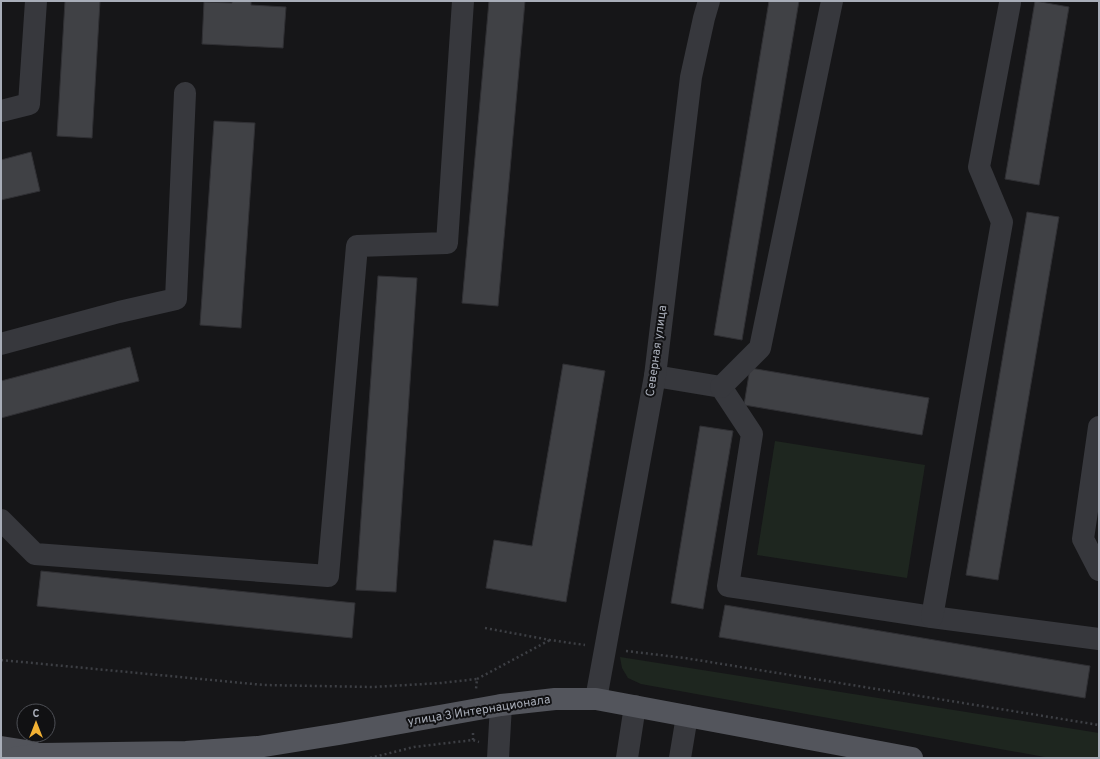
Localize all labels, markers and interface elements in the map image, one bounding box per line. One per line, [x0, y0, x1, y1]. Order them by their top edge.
street label: Северная улица [643, 304, 671, 398]
street label: улица 3 Интернационала [407, 692, 551, 730]
north arrow [16, 703, 56, 743]
text: С [32, 707, 40, 721]

